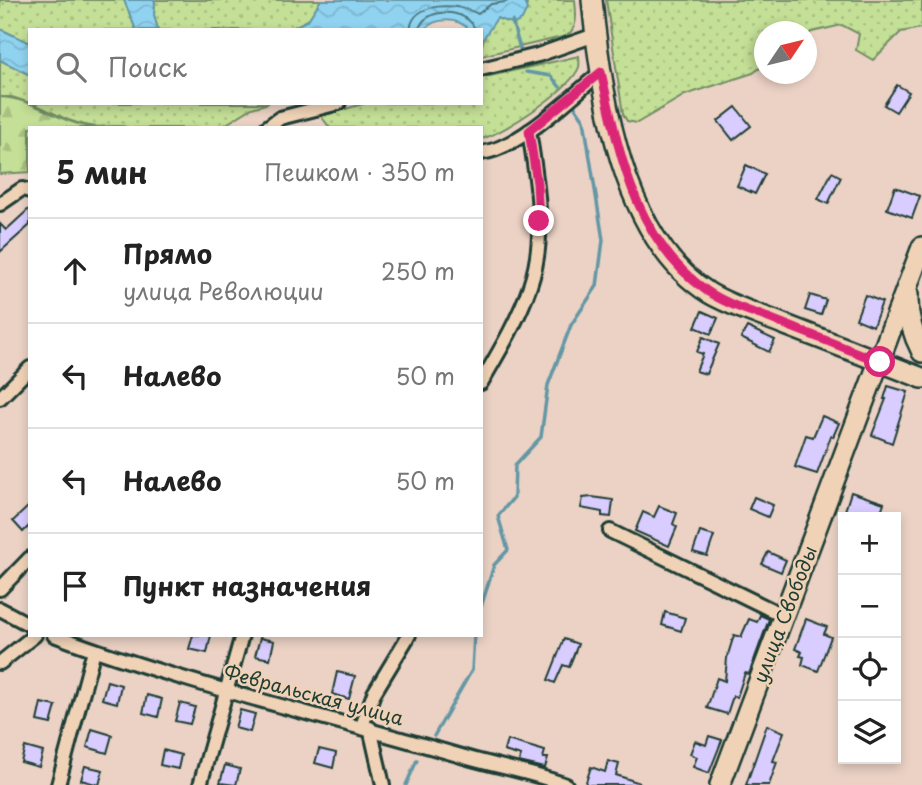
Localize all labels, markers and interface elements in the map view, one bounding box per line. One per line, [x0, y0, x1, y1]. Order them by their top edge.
north arrow [754, 21, 817, 84]
search box [28, 28, 483, 105]
text: Поиск [108, 47, 187, 86]
icon: search [52, 48, 90, 86]
text: 5 мин [56, 149, 148, 194]
text: Пешком · 350 m [264, 154, 455, 189]
route end [523, 205, 554, 236]
text: Прямо [123, 234, 212, 273]
icon: ahead [56, 252, 94, 290]
text: 250 m [381, 253, 455, 288]
text: улица Революции [123, 273, 324, 308]
route start [864, 346, 895, 377]
text: Налево [123, 356, 221, 395]
icon: left [56, 357, 94, 395]
text: 50 m [395, 358, 455, 393]
text: Налево [123, 461, 221, 500]
icon: left [56, 462, 94, 500]
text: 50 m [395, 463, 455, 498]
map controls [838, 512, 901, 764]
button: + [838, 512, 901, 575]
street label: улица Свободы [745, 541, 823, 687]
text: Пункт назначения [123, 566, 371, 605]
icon: arrive [56, 567, 94, 605]
button: − [838, 575, 901, 638]
button: locate [838, 638, 901, 701]
street label: Февральская улица [221, 657, 407, 731]
button: layers [838, 701, 901, 764]

